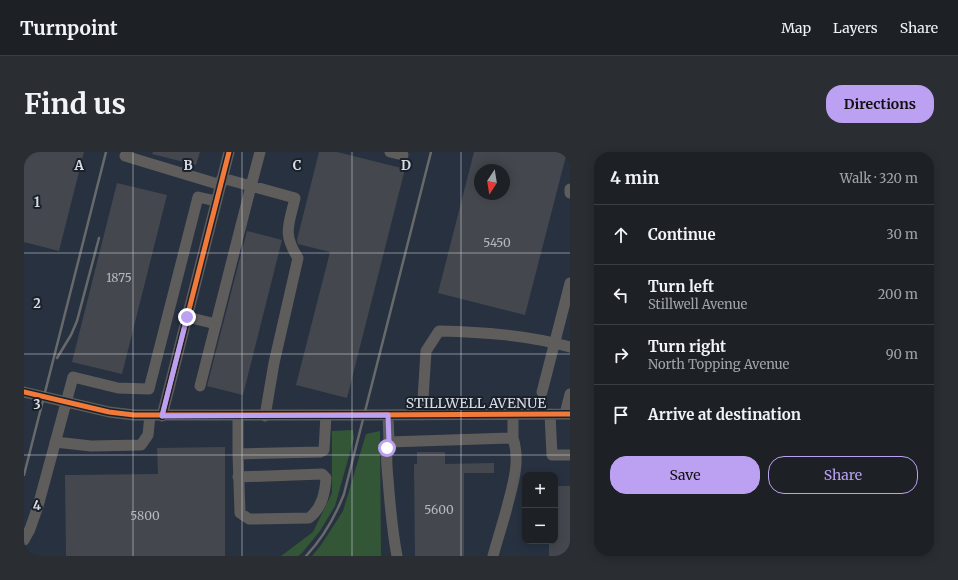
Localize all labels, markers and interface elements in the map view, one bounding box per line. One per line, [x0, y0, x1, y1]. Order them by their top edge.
text: Turnpoint [20, 16, 118, 40]
text: Map [781, 19, 811, 37]
text: Layers [833, 19, 878, 37]
text: Share [900, 19, 938, 37]
button: Directions [826, 85, 934, 123]
text: Find us [24, 86, 126, 122]
text: A [73, 157, 84, 174]
text: B [183, 157, 193, 174]
text: C [293, 157, 302, 174]
text: D [401, 157, 411, 174]
north arrow [474, 164, 510, 200]
text: 4 min [610, 167, 659, 189]
text: Walk · 320 m [840, 170, 918, 187]
text: 1 [34, 194, 40, 211]
icon: ahead [610, 224, 632, 246]
text: Continue [648, 225, 716, 244]
text: 30 m [886, 226, 918, 243]
house number: 5450 [483, 235, 511, 250]
house number: 1875 [106, 270, 132, 285]
text: Turn left [648, 277, 714, 296]
icon: left [610, 284, 632, 306]
text: 200 m [878, 286, 918, 303]
text: 2 [33, 295, 41, 312]
text: Stillwell Avenue [648, 296, 747, 313]
route end [178, 308, 196, 326]
text: Turn right [648, 337, 726, 356]
icon: right [610, 344, 632, 366]
text: 90 m [886, 346, 918, 363]
text: North Topping Avenue [648, 356, 789, 373]
street label: STILLWELL AVENUE [406, 394, 546, 412]
text: 3 [33, 396, 41, 413]
icon: arrive [610, 404, 632, 426]
text: Arrive at destination [648, 405, 801, 424]
route start [378, 439, 396, 457]
button: Save [610, 456, 760, 494]
button: Share [768, 456, 918, 494]
map controls [522, 472, 558, 544]
button: + [522, 472, 558, 508]
text: 4 [33, 497, 42, 514]
house number: 5600 [424, 502, 454, 517]
house number: 5800 [130, 508, 160, 523]
button: − [522, 508, 558, 544]

